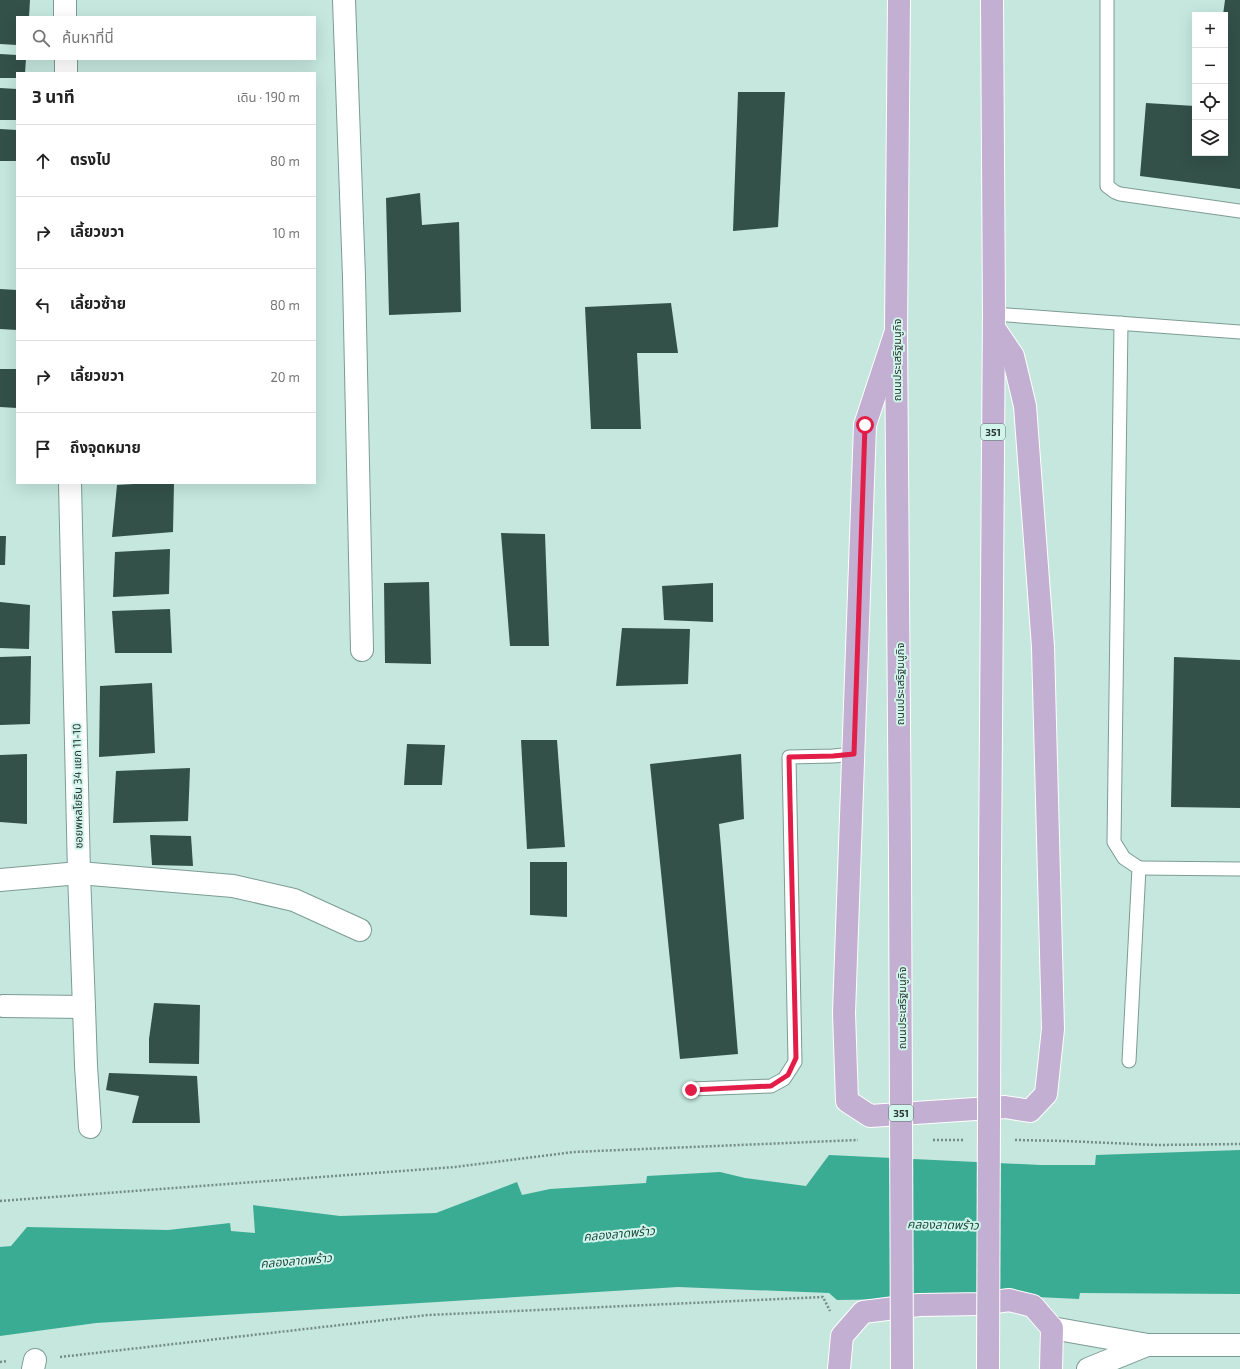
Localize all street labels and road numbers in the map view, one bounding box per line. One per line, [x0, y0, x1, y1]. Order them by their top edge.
street label: ถนนประเสริฐมนูกิจ [890, 319, 904, 401]
road number: 351 [981, 424, 1005, 440]
street label: ถนนประเสริฐมนูกิจ [893, 643, 907, 725]
street label: ซอยพหลโยธิน 34 แยก 11-10 [69, 723, 85, 849]
street label: ถนนประเสริฐมนูกิจ [895, 967, 909, 1049]
road number: 351 [889, 1105, 913, 1121]

